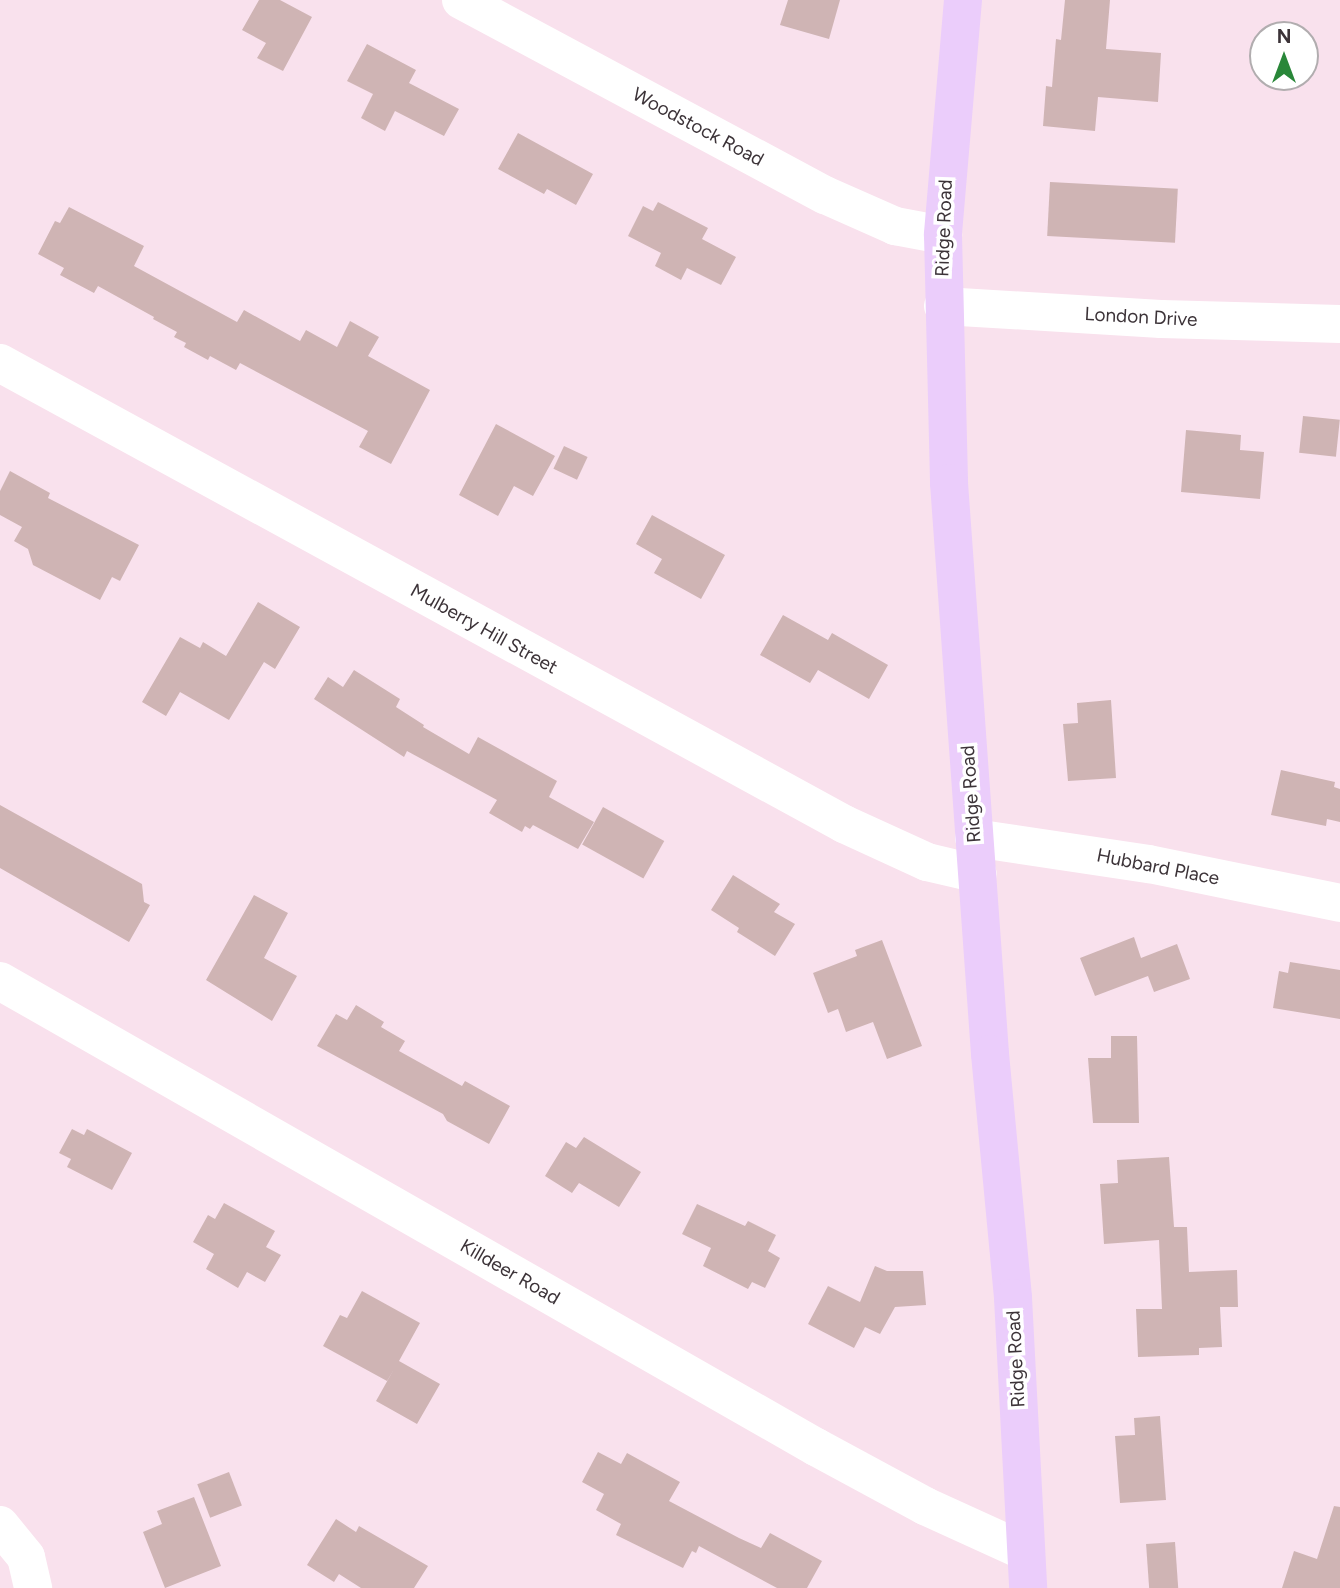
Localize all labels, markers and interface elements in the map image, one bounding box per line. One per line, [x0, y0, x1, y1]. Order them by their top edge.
north arrow [1249, 21, 1319, 91]
text: N [1277, 25, 1291, 48]
street label: Woodstock Road [628, 83, 768, 171]
street label: Ridge Road [931, 179, 957, 277]
street label: London Drive [1084, 303, 1198, 331]
street label: Mulberry Hill Street [406, 579, 562, 679]
street label: Ridge Road [956, 745, 986, 843]
street label: Hubbard Place [1095, 844, 1221, 890]
street label: Killdeer Road [456, 1234, 564, 1310]
street label: Ridge Road [1002, 1310, 1030, 1408]

